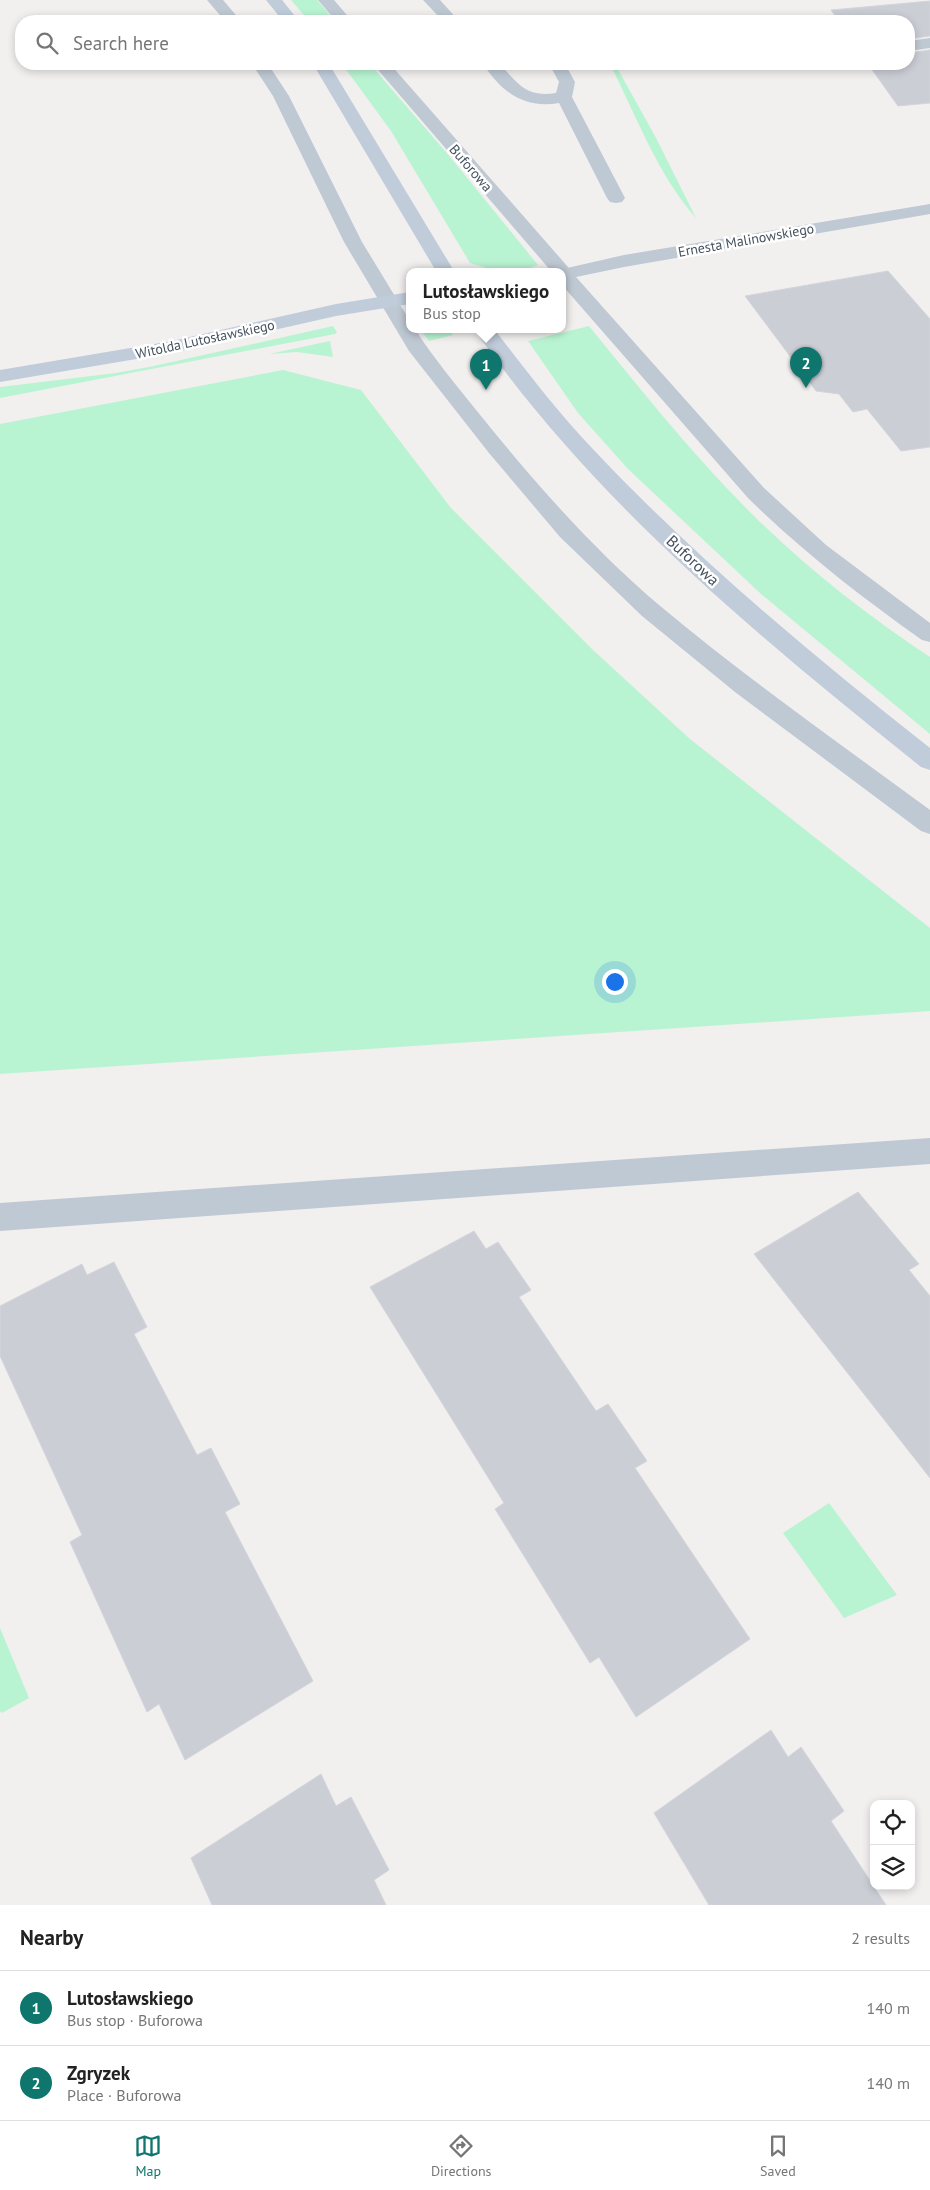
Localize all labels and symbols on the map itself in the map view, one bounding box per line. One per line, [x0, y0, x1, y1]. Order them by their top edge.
street label: Buforowa [446, 141, 496, 195]
street label: Ernesta Malinowskiego [677, 219, 815, 261]
street label: Witolda Lutosławskiego [134, 315, 276, 363]
pin: 2 [790, 347, 822, 388]
pin: 1 [470, 349, 502, 390]
street label: Buforowa [662, 531, 724, 589]
your location [602, 969, 628, 995]

